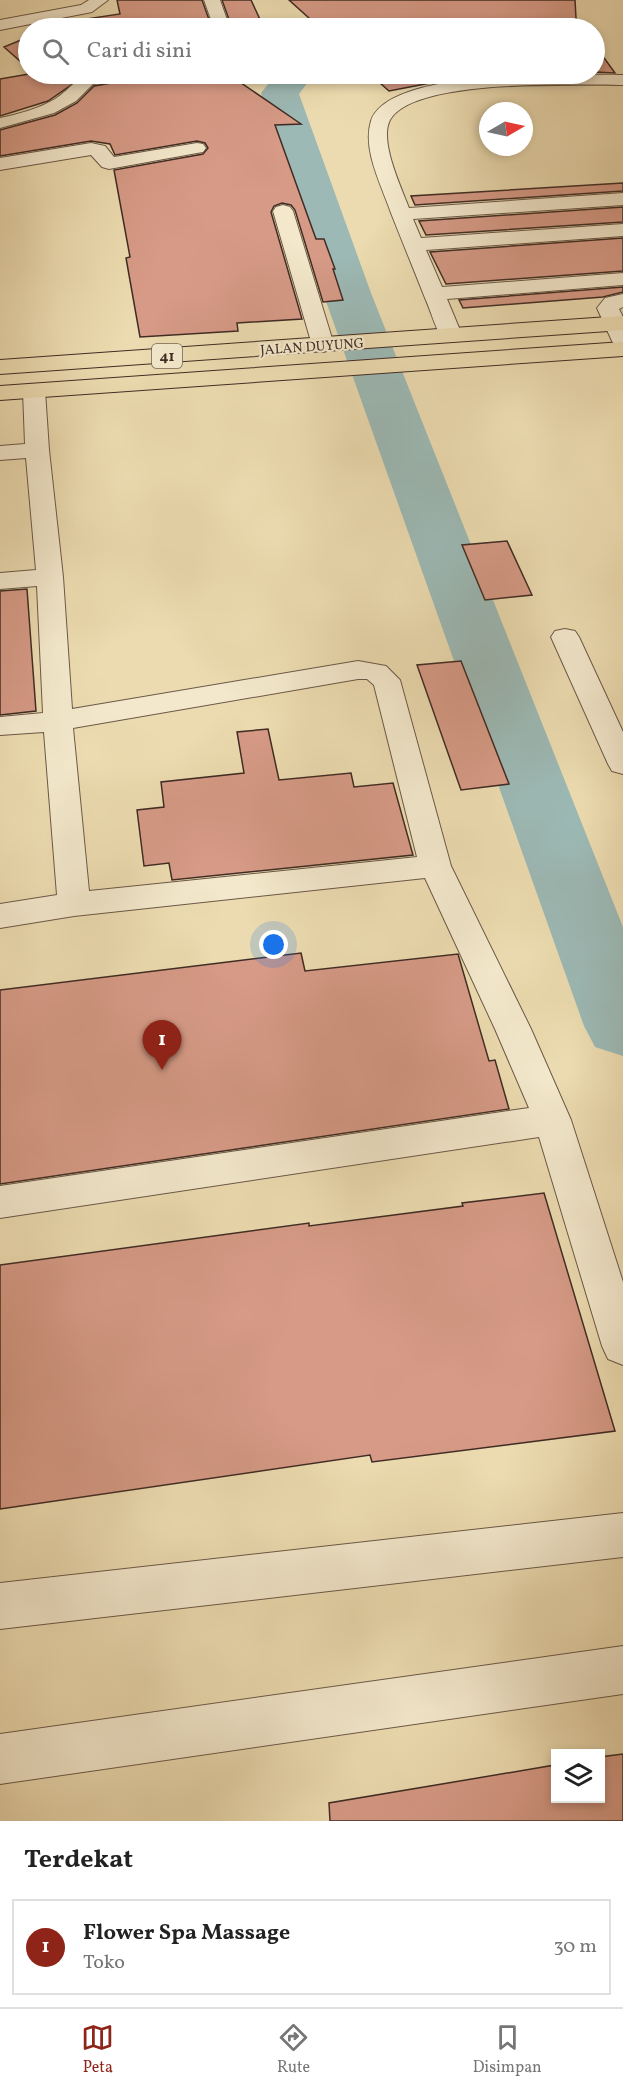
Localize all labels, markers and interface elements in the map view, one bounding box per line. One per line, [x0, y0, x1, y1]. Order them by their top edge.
search box [18, 18, 605, 84]
icon: search [39, 35, 72, 68]
text: Cari di sini [87, 36, 192, 67]
north arrow [479, 102, 533, 156]
street label: JALAN DUYUNG [260, 334, 365, 361]
road number: 41 [152, 344, 182, 368]
your location [259, 930, 288, 959]
pin: 1 [142, 1020, 182, 1070]
map controls [551, 1749, 605, 1803]
button: layers [551, 1749, 605, 1803]
text: Terdekat [24, 1842, 133, 1878]
text: Flower Spa Massage [83, 1918, 290, 1949]
text: 1 [41, 1933, 50, 1961]
text: 30 m [553, 1933, 597, 1961]
text: Toko [83, 1949, 125, 1977]
tab: Peta [81, 2021, 114, 2079]
tab: Rute [277, 2021, 310, 2079]
tab: Disimpan [473, 2021, 542, 2079]

